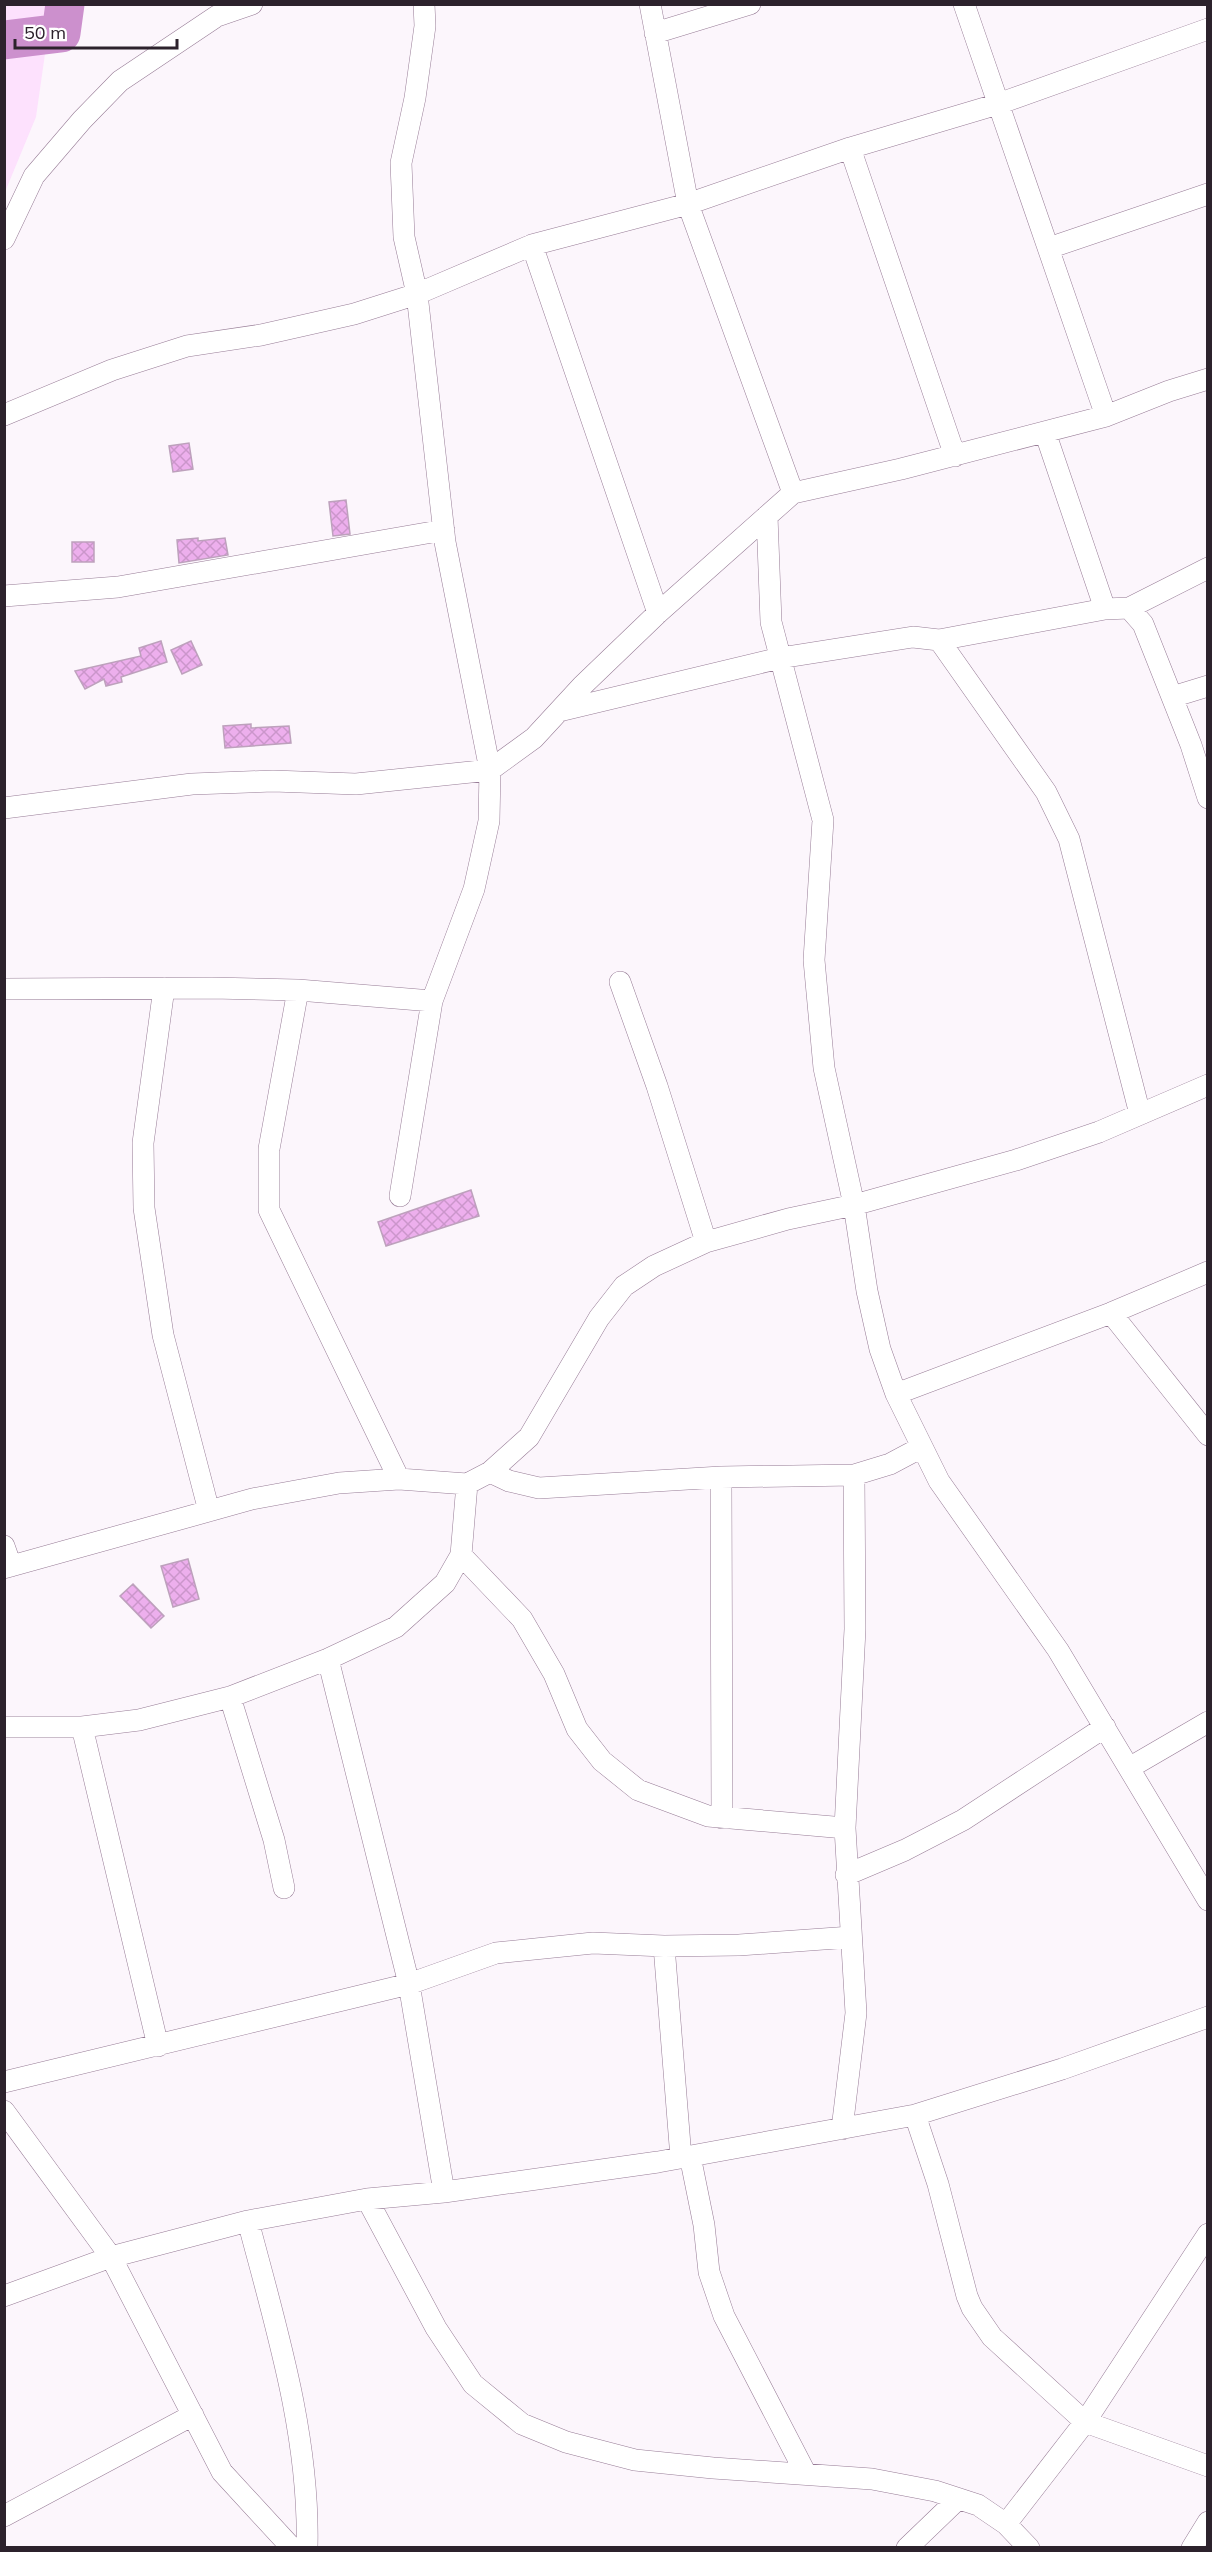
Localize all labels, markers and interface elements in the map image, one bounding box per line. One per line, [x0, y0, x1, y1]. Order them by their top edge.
scale bar [15, 12, 177, 50]
text: 50 m [24, 21, 66, 44]

